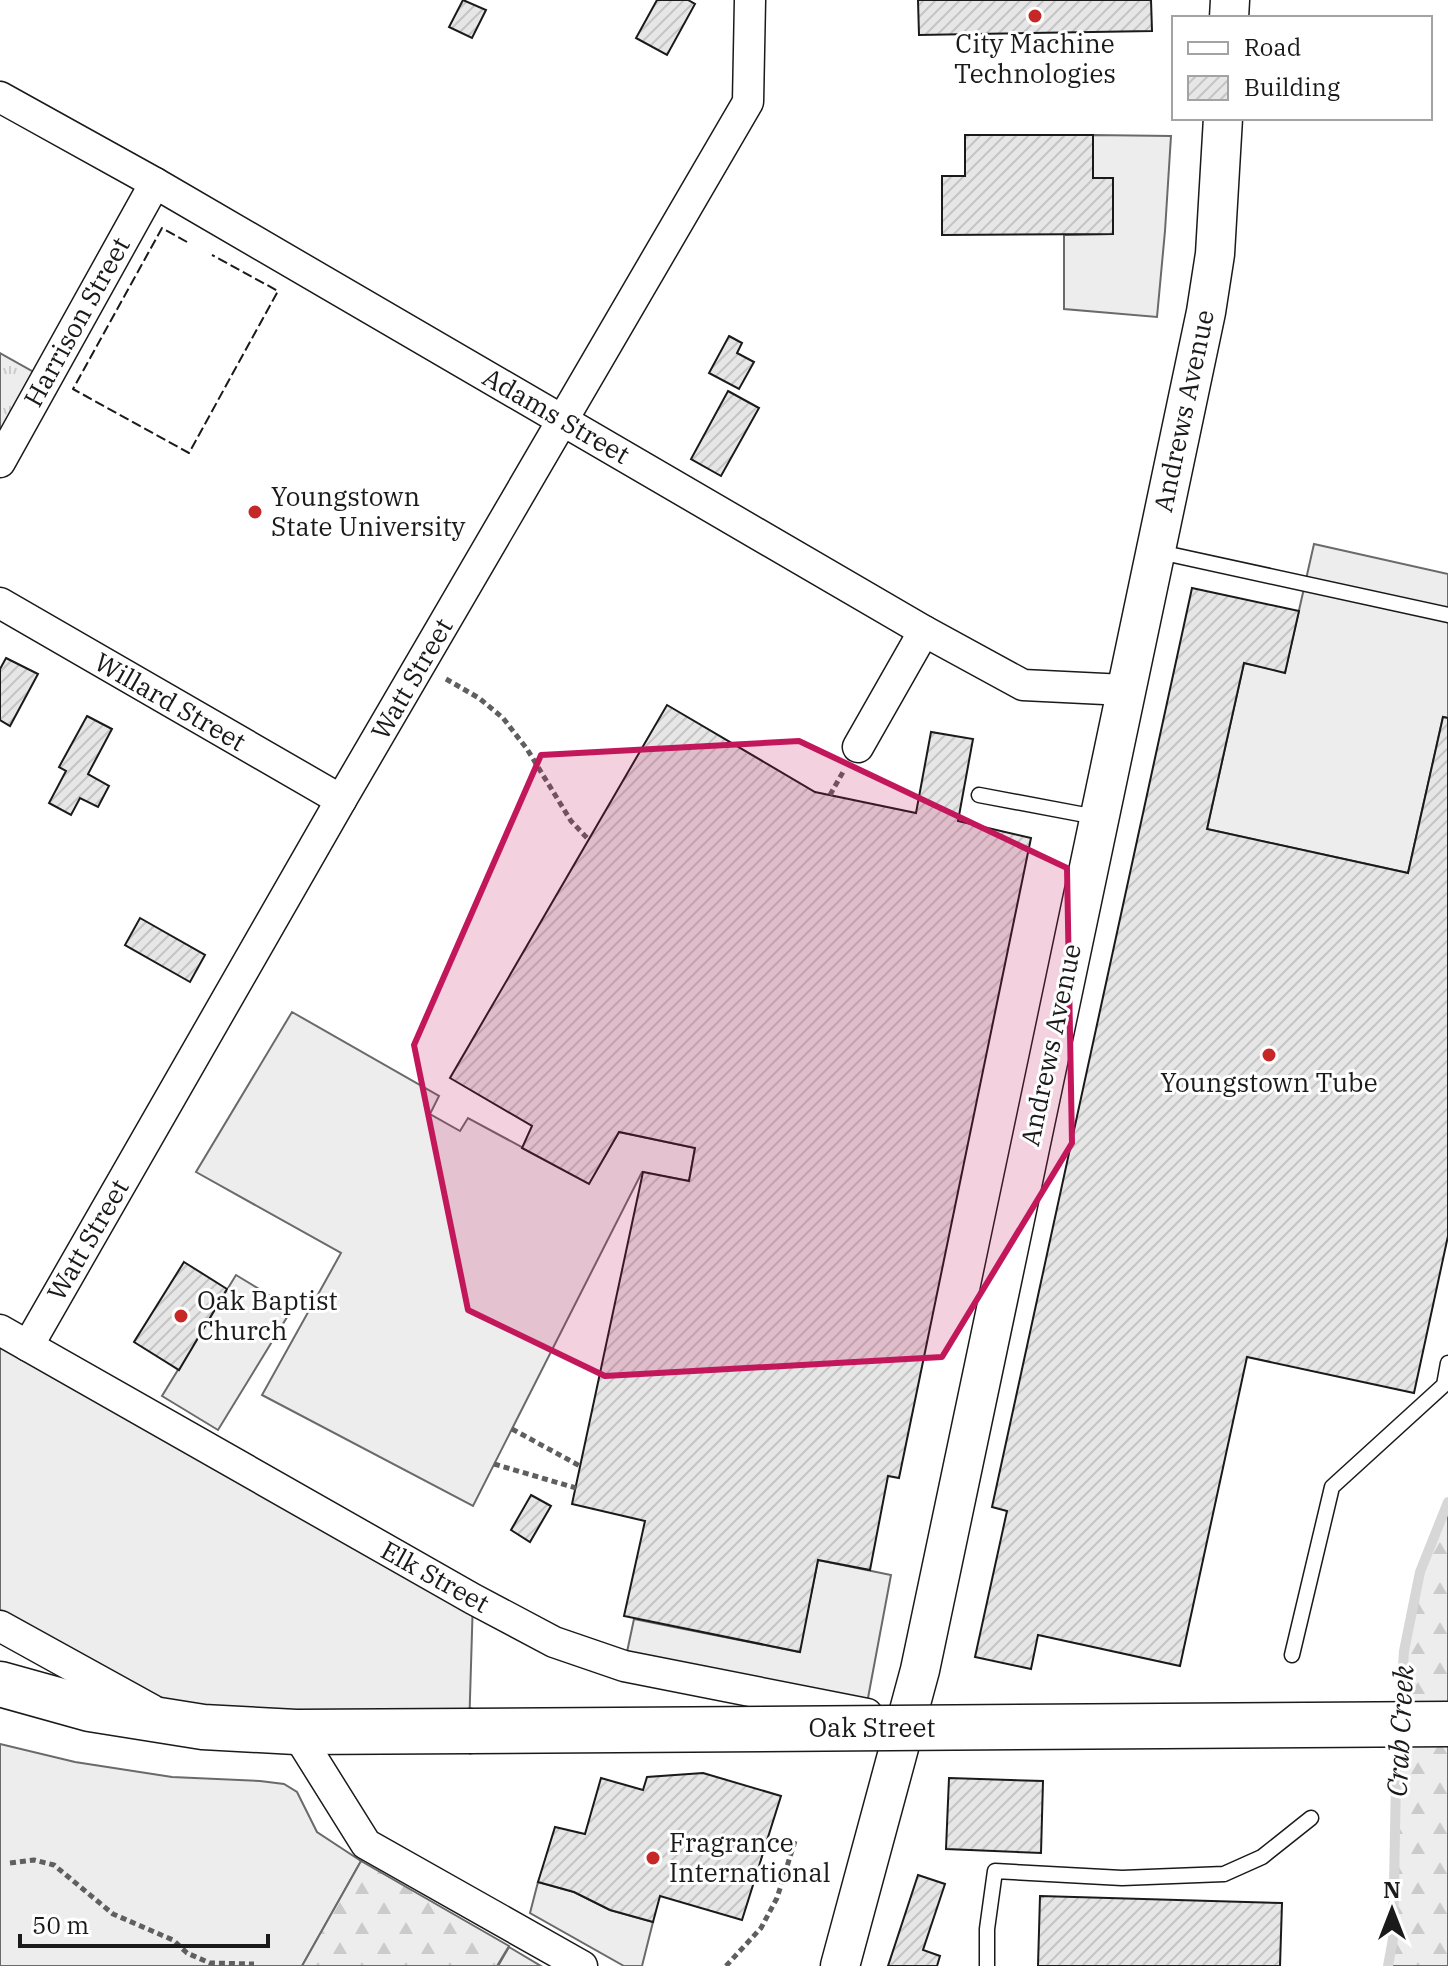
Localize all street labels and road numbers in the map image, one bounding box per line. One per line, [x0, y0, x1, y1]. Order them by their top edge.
street label: Harrison Street [15, 231, 137, 412]
street label: Andrews Avenue [1145, 307, 1221, 515]
street label: Adams Street [477, 359, 636, 471]
street label: Watt Street [363, 612, 460, 745]
street label: Willard Street [89, 644, 252, 758]
street label: Andrews Avenue [1012, 941, 1088, 1149]
street label: Watt Street [39, 1173, 136, 1306]
street label: Elk Street [375, 1532, 496, 1620]
street label: Oak Street [808, 1710, 936, 1744]

